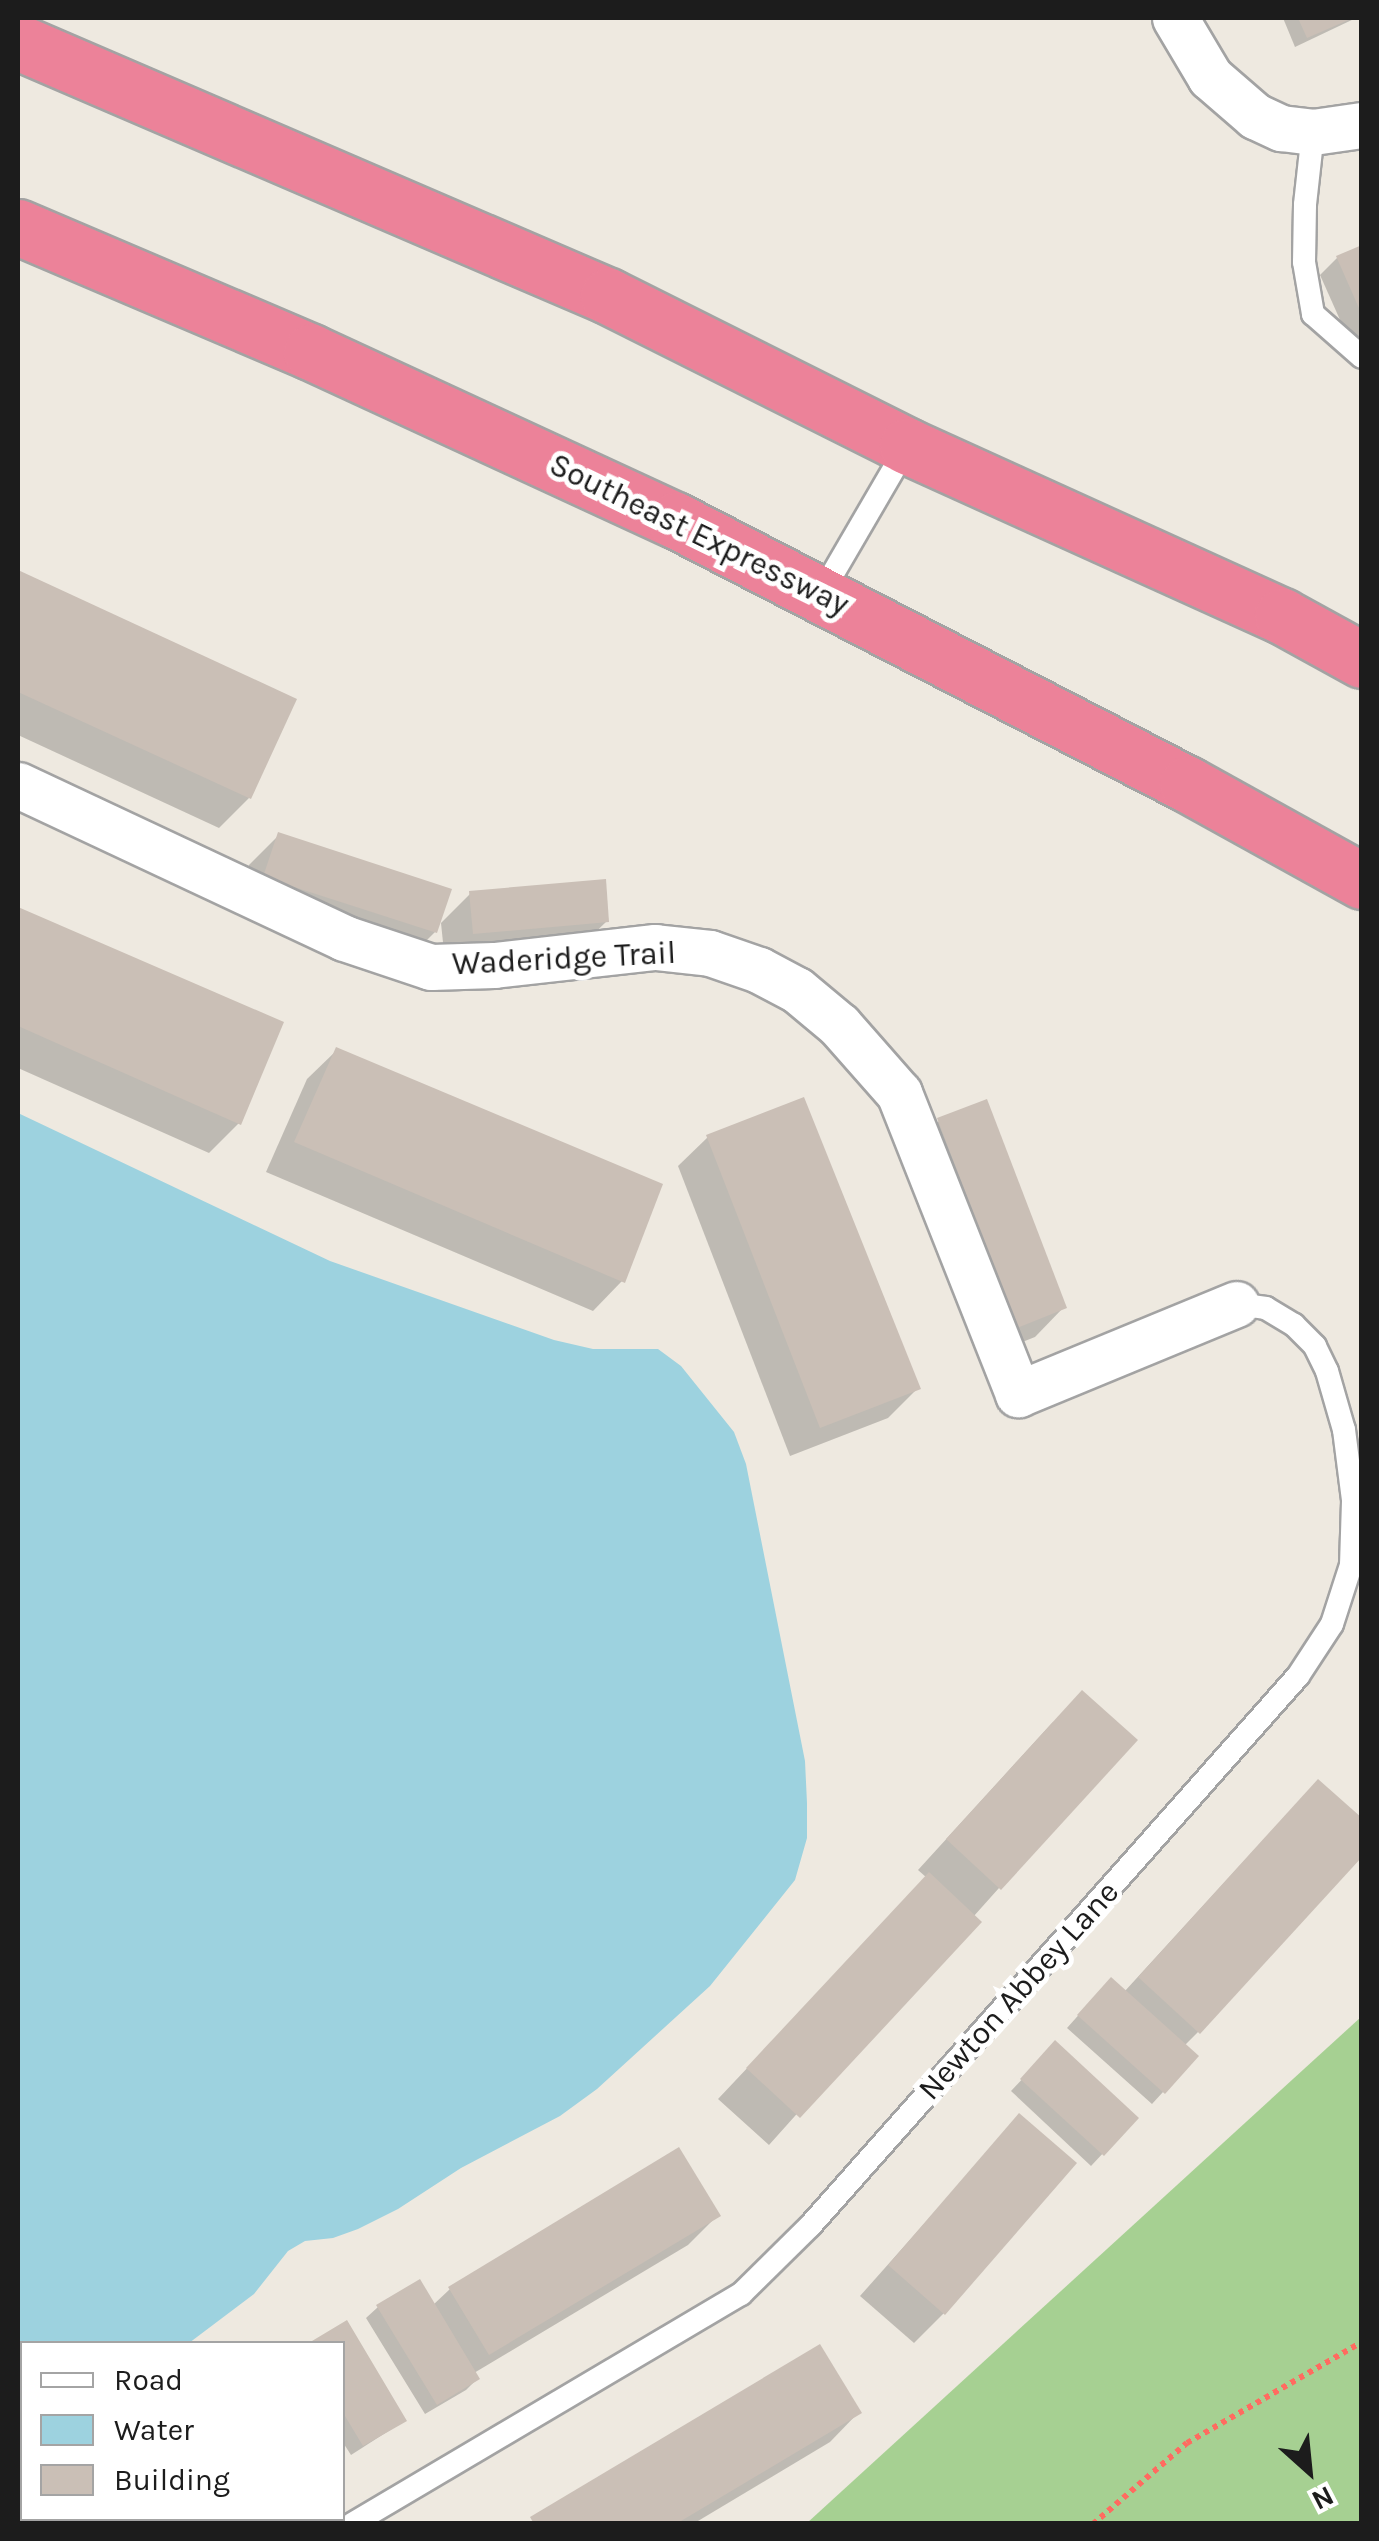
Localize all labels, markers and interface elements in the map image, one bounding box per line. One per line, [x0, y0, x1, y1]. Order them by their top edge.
street label: Southeast Expressway [543, 446, 855, 624]
street label: Waderidge Trail [451, 934, 677, 984]
street label: Newton Abbey Lane [911, 1874, 1127, 2108]
legend [20, 2341, 345, 2521]
text: Road [114, 2362, 183, 2398]
text: Water [114, 2412, 194, 2448]
north arrow [1259, 2421, 1359, 2521]
text: Building [114, 2462, 230, 2498]
text: N [1306, 2479, 1339, 2517]

